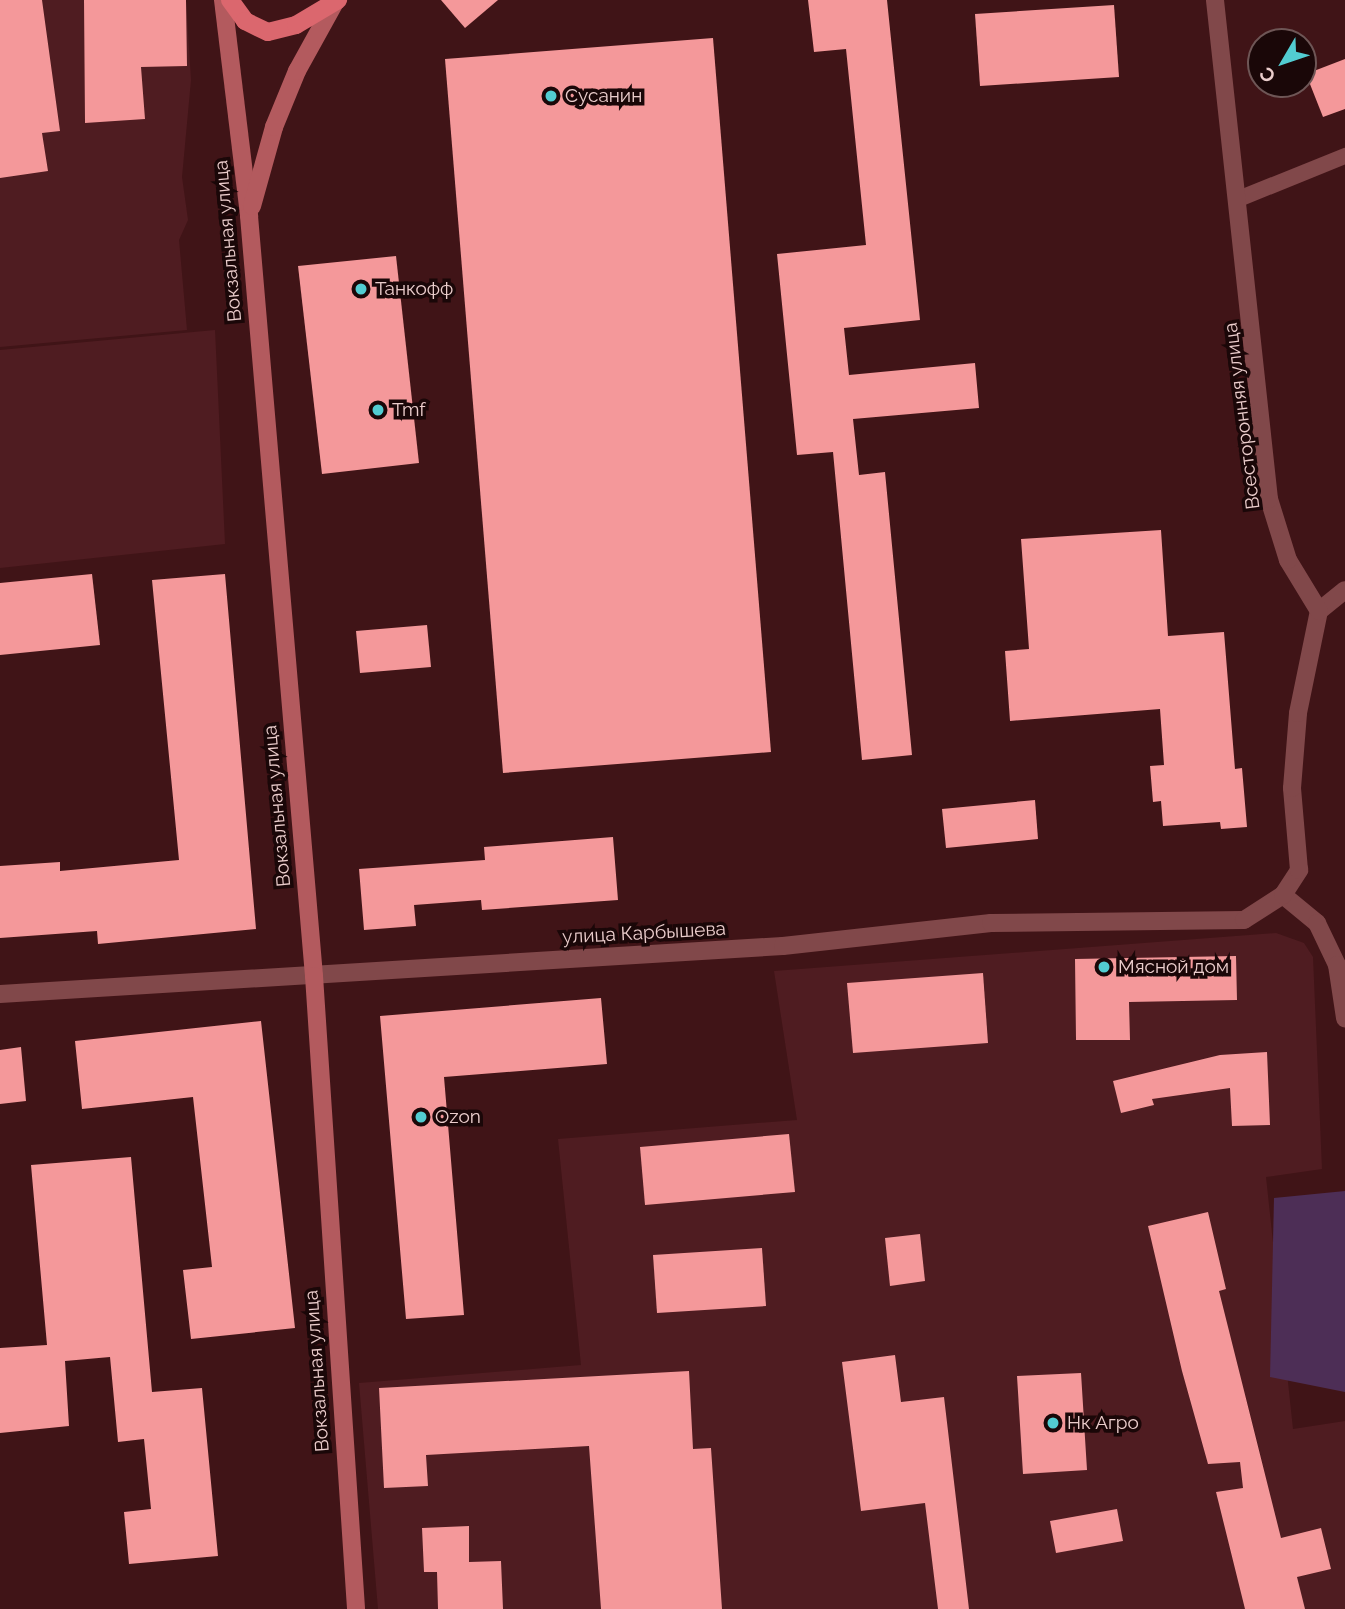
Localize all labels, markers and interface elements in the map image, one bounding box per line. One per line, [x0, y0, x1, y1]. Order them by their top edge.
north arrow [1247, 28, 1317, 98]
text: С [1255, 63, 1280, 87]
place label: Сусанин [565, 85, 642, 107]
marker: Сусанин [543, 88, 559, 104]
street label: Вокзальная улица [210, 159, 246, 323]
place label: Танкофф [375, 278, 453, 300]
marker: Танкофф [353, 281, 369, 297]
street label: Всесторонняя улица [1219, 321, 1265, 511]
place label: Tmf [392, 399, 426, 421]
marker: Tmf [370, 402, 386, 418]
street label: Вокзальная улица [259, 724, 295, 888]
street label: улица Карбышева [562, 917, 726, 949]
place label: Мясной дом [1118, 956, 1229, 978]
marker: Мясной дом [1096, 959, 1112, 975]
place label: Ozon [435, 1106, 481, 1128]
marker: Ozon [413, 1109, 429, 1125]
street label: Вокзальная улица [300, 1289, 334, 1453]
place label: Нк Агро [1067, 1412, 1139, 1434]
marker: Нк Агро [1045, 1415, 1061, 1431]

